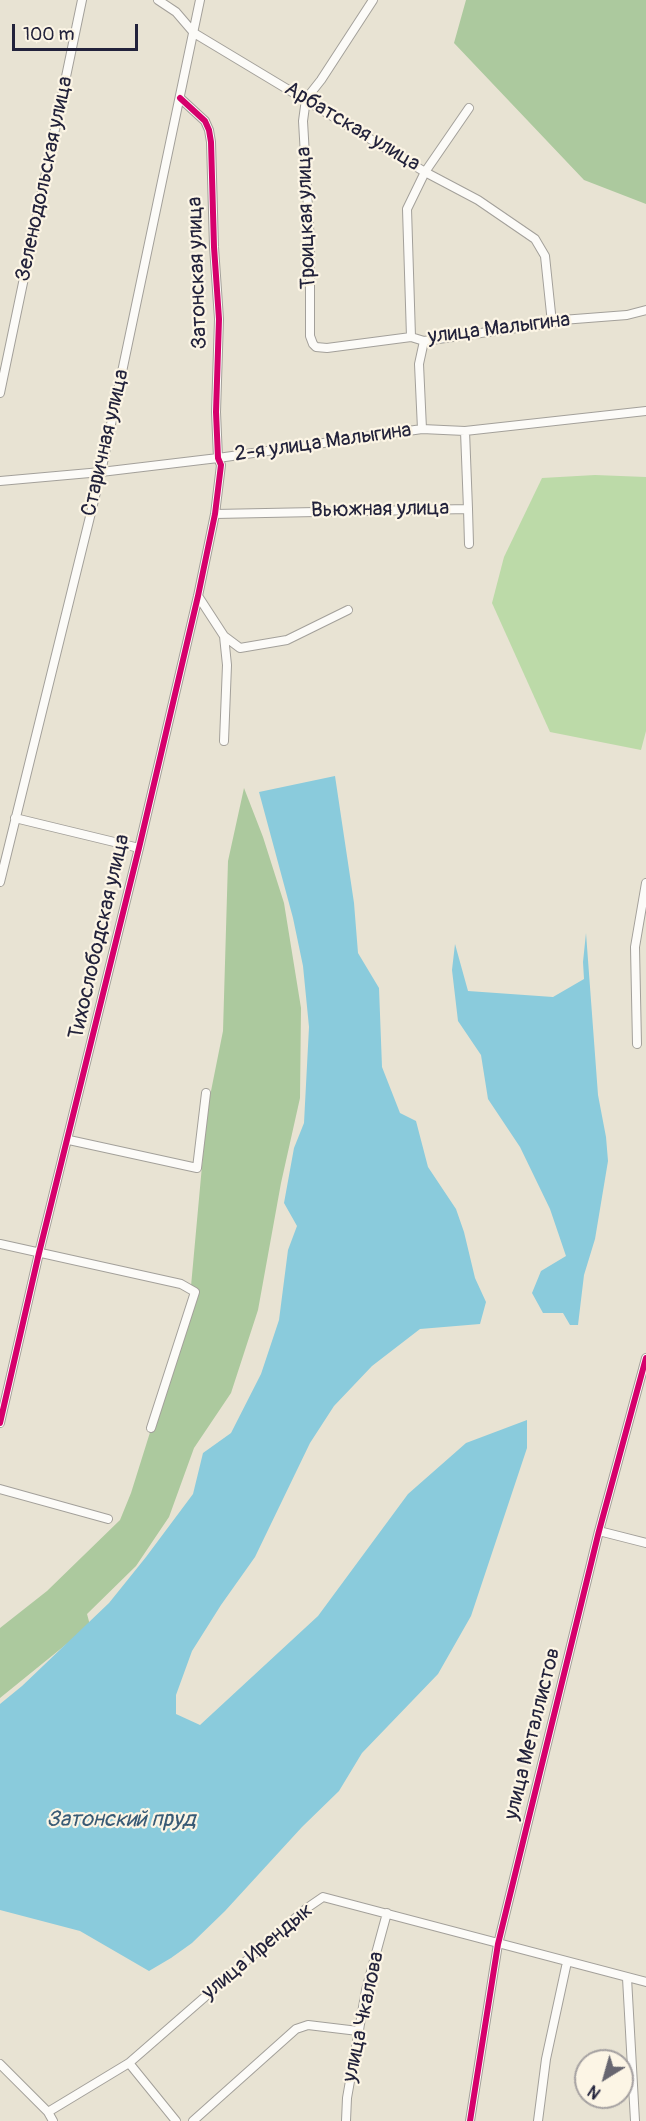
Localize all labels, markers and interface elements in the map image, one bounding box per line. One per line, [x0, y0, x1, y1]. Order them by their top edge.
scale bar [15, 12, 141, 50]
text: 100 m [23, 23, 75, 46]
street label: Зеленодольская улица [11, 74, 79, 284]
street label: Арбатская улица [280, 77, 424, 177]
street label: Троицкая улица [292, 146, 322, 290]
street label: Затонская улица [183, 196, 213, 350]
street label: улица Малыгина [426, 308, 572, 350]
street label: Старичная улица [77, 367, 135, 519]
street label: 2-я улица Малыгина [233, 418, 413, 468]
street label: Вьюжная улица [311, 496, 449, 524]
street label: Тихослободская улица [64, 832, 136, 1042]
street label: улица Металлистов [499, 1645, 567, 1823]
water label: Затонский пруд [46, 1807, 196, 1833]
street label: улица Ирендык [197, 1898, 319, 2006]
street label: улица Чкалова [338, 1950, 390, 2084]
north arrow [574, 2049, 634, 2109]
text: N [584, 2081, 605, 2103]

